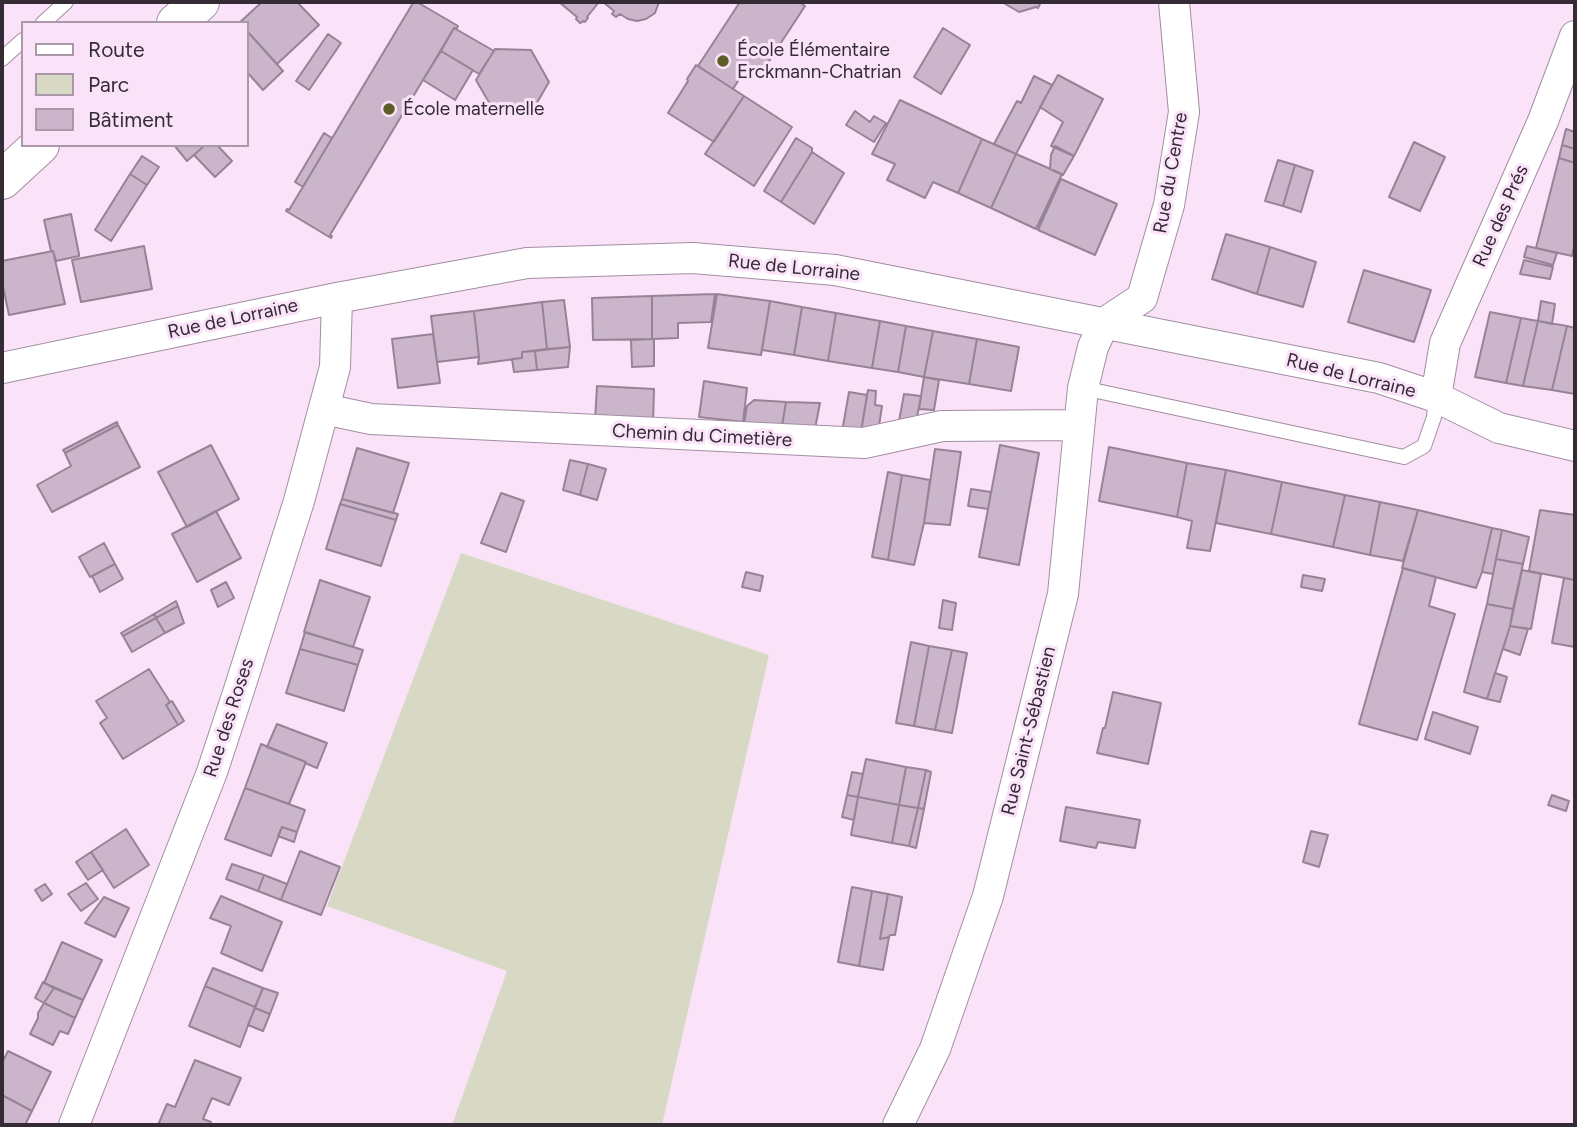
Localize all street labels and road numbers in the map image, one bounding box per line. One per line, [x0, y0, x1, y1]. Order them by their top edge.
street label: Rue du Centre [1149, 111, 1193, 235]
street label: Rue des Prés [1468, 161, 1534, 271]
street label: Rue de Lorraine [727, 250, 861, 286]
street label: Rue de Lorraine [166, 294, 300, 344]
street label: Rue de Lorraine [1284, 349, 1418, 403]
street label: Chemin du Cimetière [611, 420, 793, 452]
street label: Rue Saint-Sébastien [997, 644, 1061, 818]
street label: Rue des Roses [199, 656, 259, 780]

